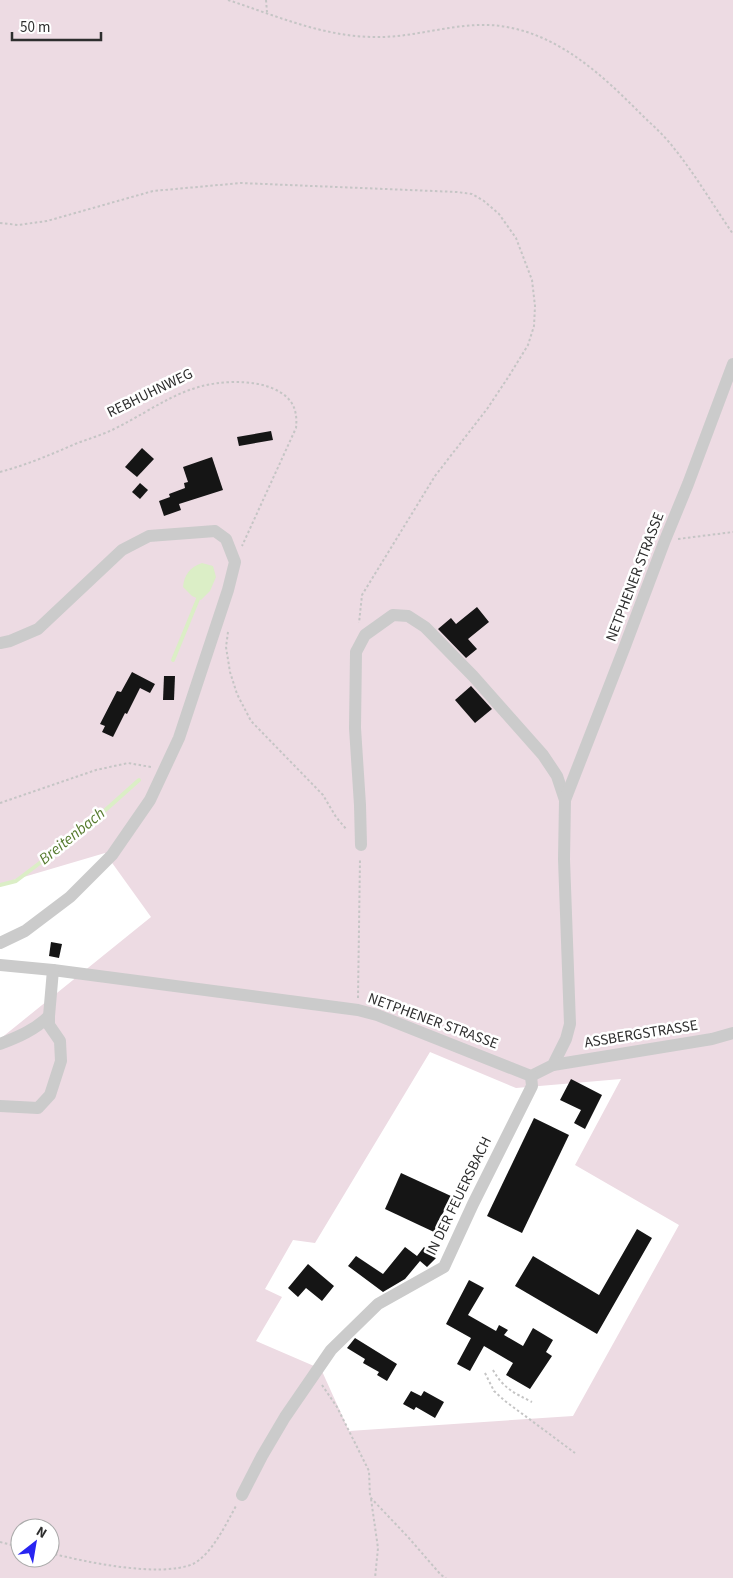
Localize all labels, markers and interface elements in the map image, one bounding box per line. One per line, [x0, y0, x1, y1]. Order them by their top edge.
scale bar [12, 10, 101, 42]
text: 50 m [20, 17, 50, 38]
street label: REBHUHNWEG [104, 363, 196, 423]
street label: NETPHENER STRASSE [601, 509, 669, 645]
water label: Breitenbach [34, 802, 110, 870]
street label: NETPHENER STRASSE [365, 988, 501, 1054]
street label: ASSBERGSTRASSE [583, 1015, 699, 1053]
street label: IN DER FEUERSBACH [421, 1133, 497, 1259]
north arrow [10, 1518, 60, 1568]
text: N [32, 1522, 50, 1544]

